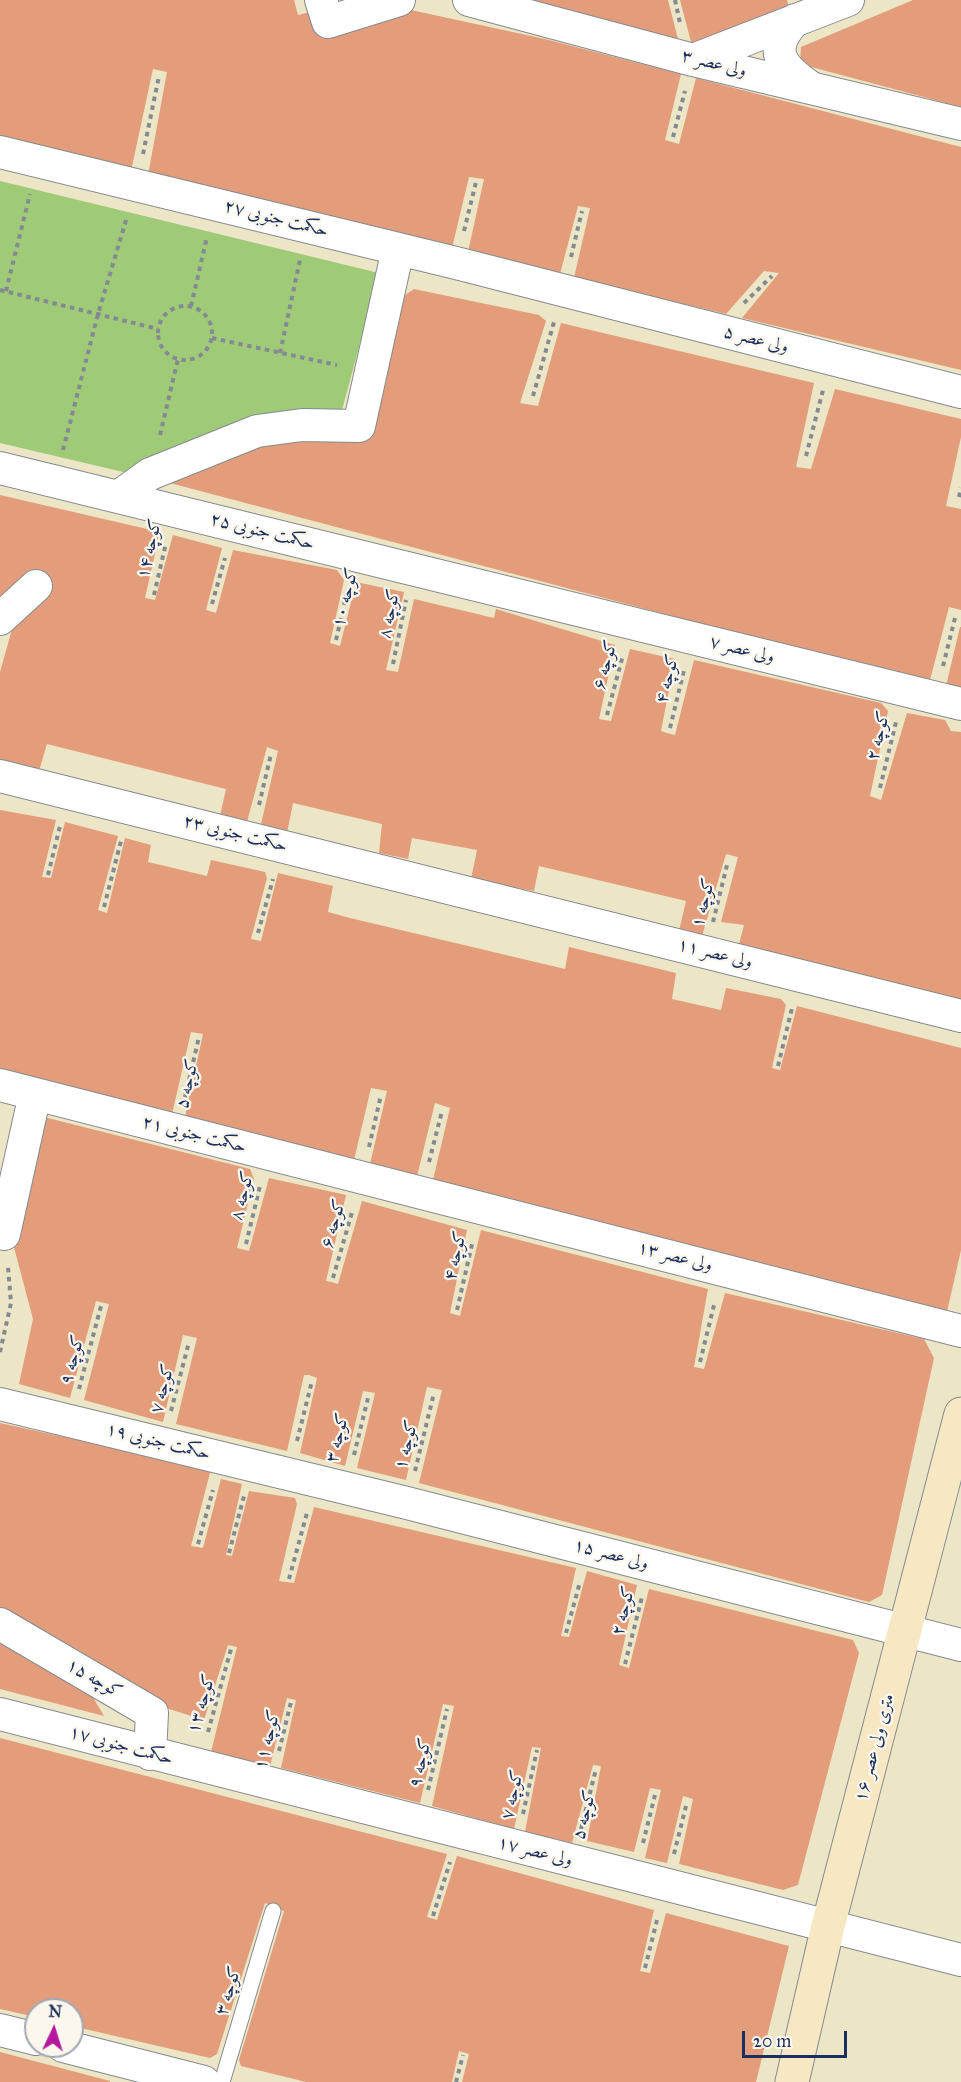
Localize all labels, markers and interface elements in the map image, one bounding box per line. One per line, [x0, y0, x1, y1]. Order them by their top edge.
street label: ولی عصر ۳ [679, 46, 749, 82]
street label: حکمت جنوبی ۲۷ [222, 196, 330, 242]
street label: ولی عصر ۵ [721, 322, 791, 358]
street label: حکمت جنوبی ۲۵ [208, 509, 316, 555]
street label: کوچه ۱۴ [133, 517, 167, 581]
street label: کوچه ۱۰ [328, 566, 364, 630]
street label: کوچه ۸ [375, 587, 405, 641]
street label: ولی عصر ۷ [707, 632, 777, 668]
street label: کوچه ۶ [589, 638, 623, 692]
street label: کوچه ۴ [651, 652, 685, 706]
street label: کوچه ۲ [862, 709, 896, 763]
street label: حکمت جنوبی ۲۳ [181, 811, 289, 857]
street label: کوچه ۱ [687, 876, 721, 930]
street label: ولی عصر ۱۱ [675, 934, 755, 974]
street label: کوچه ۵ [172, 1057, 204, 1111]
street label: حکمت جنوبی ۲۱ [140, 1112, 248, 1158]
street label: کوچه ۸ [226, 1169, 260, 1223]
street label: کوچه ۶ [317, 1197, 351, 1251]
street label: کوچه ۴ [440, 1229, 472, 1283]
street label: ولی عصر ۱۳ [635, 1237, 715, 1277]
street label: کوچه ۹ [56, 1333, 90, 1387]
street label: کوچه ۷ [146, 1362, 180, 1416]
street label: کوچه ۳ [321, 1411, 355, 1465]
street label: کوچه ۱ [390, 1418, 424, 1472]
street label: حکمت جنوبی ۱۹ [104, 1419, 212, 1465]
street label: ولی عصر ۱۵ [571, 1535, 651, 1575]
street label: کوچه ۲ [607, 1584, 641, 1638]
street label: کوچه ۱۵ [62, 1654, 126, 1704]
street label: کوچه ۱۳ [183, 1672, 221, 1736]
street label: ۱۶ متری ولی عصر [850, 1692, 900, 1804]
street label: کوچه ۱۱ [250, 1708, 286, 1772]
street label: حکمت جنوبی ۱۷ [67, 1722, 175, 1770]
street label: کوچه ۹ [405, 1736, 437, 1790]
street label: کوچه ۷ [497, 1768, 529, 1822]
street label: کوچه ۵ [568, 1788, 602, 1842]
street label: ولی عصر ۱۷ [495, 1832, 575, 1872]
street label: کوچه ۳ [211, 1964, 247, 2018]
north arrow [24, 1998, 84, 2058]
text: N [48, 2002, 63, 2021]
scale bar [745, 2019, 850, 2057]
text: 20 m [753, 2030, 791, 2052]

